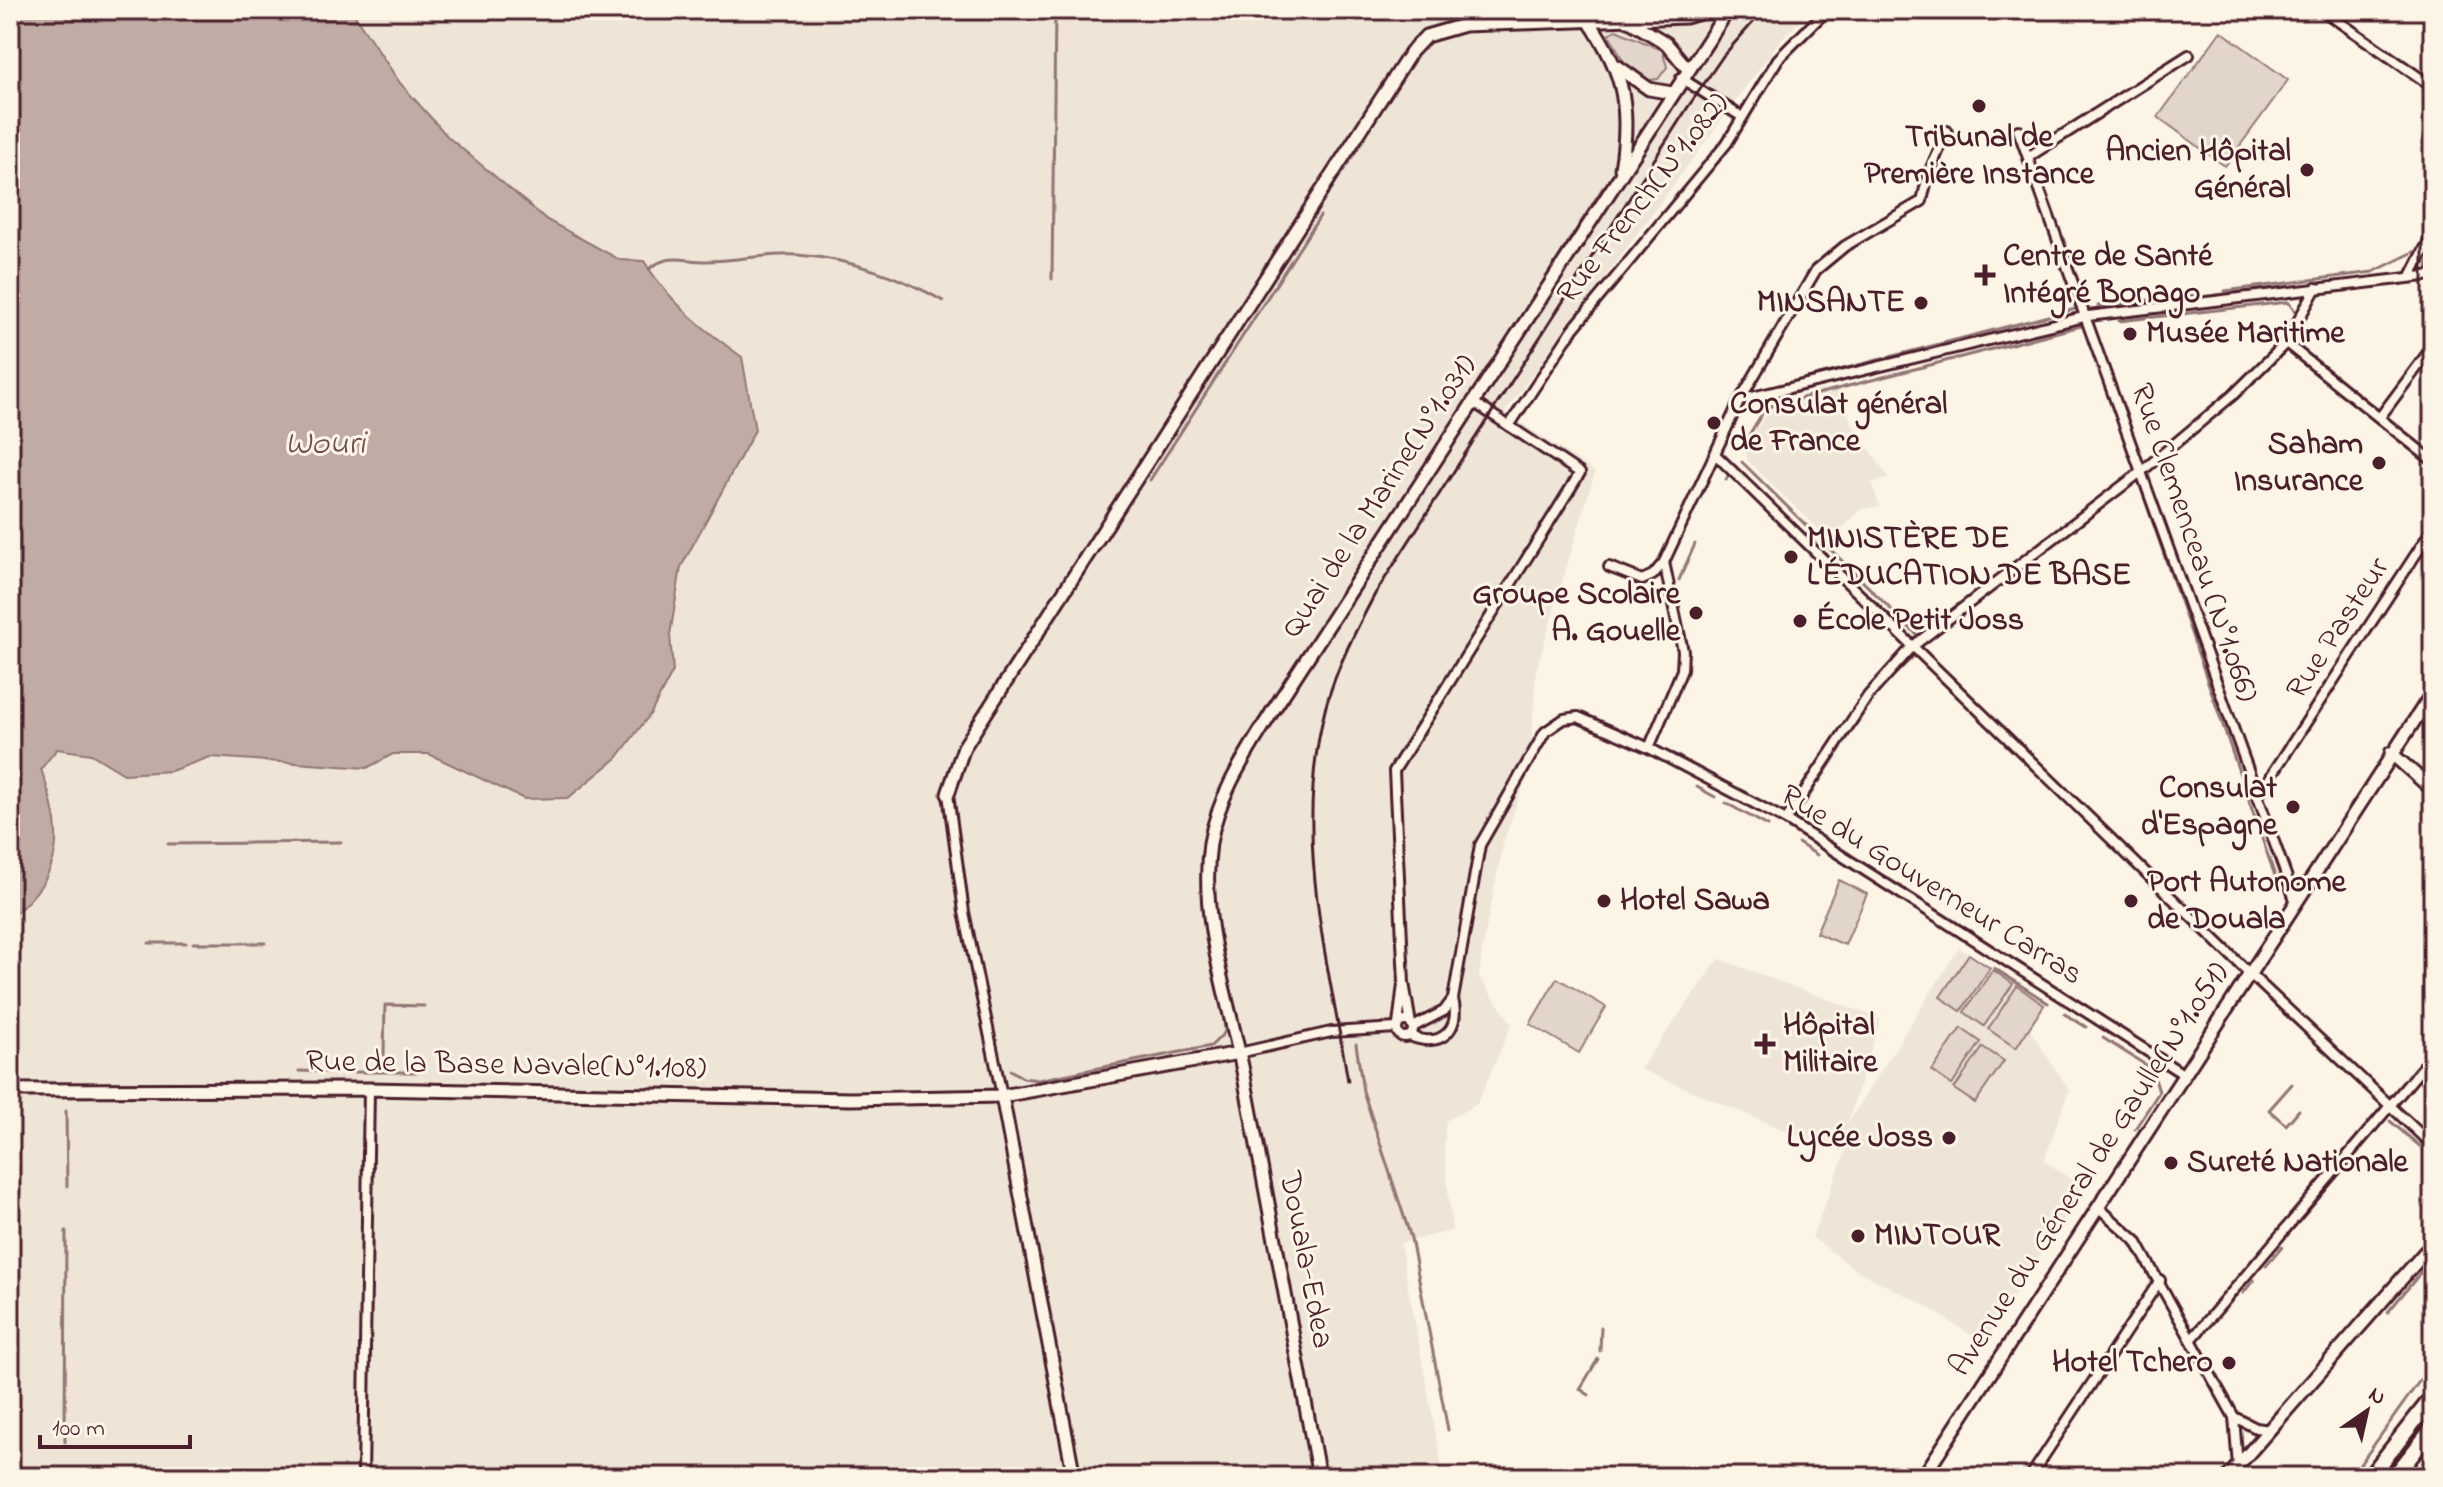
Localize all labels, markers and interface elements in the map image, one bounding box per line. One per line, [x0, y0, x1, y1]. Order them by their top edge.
street label: Rue French(N°1.082) [1546, 83, 1742, 315]
marker: Tribunal de Première Instance [1970, 97, 1988, 115]
place label: Tribunal de Première Instance [1864, 115, 2096, 199]
place label: Ancien Hôpital Général [2106, 129, 2291, 213]
marker: Ancien Hôpital Général [2298, 161, 2316, 179]
place label: Centre de Santé Intégré Bonago [2003, 234, 2214, 319]
marker: Centre de Santé Intégré Bonago [1974, 264, 1996, 286]
place label: MINSANTE [1757, 280, 1905, 327]
marker: MINSANTE [1912, 294, 1930, 312]
place label: Musée Maritime [2146, 311, 2346, 358]
marker: Musée Maritime [2121, 325, 2139, 343]
street label: Quai de la Marine(N°1.031) [1270, 346, 1490, 648]
street label: Rue Clemenceau (N°1.066) [2116, 377, 2270, 709]
place label: Consulat général de France [1730, 382, 1947, 466]
marker: Consulat général de France [1705, 414, 1723, 432]
water label: Wouri [285, 420, 368, 470]
place label: Saham Insurance [2234, 422, 2365, 506]
marker: Saham Insurance [2370, 454, 2388, 472]
place label: MINISTÈRE DE L'ÉDUCATION DE BASE [1807, 516, 2131, 600]
marker: MINISTÈRE DE L'ÉDUCATION DE BASE [1782, 548, 1800, 566]
street label: Rue Pasteur [2275, 548, 2403, 710]
place label: Groupe Scolaire A. Gouelle [1472, 572, 1682, 656]
place label: École Petit Joss [1816, 598, 2024, 645]
marker: Groupe Scolaire A. Gouelle [1687, 604, 1705, 622]
marker: École Petit Joss [1791, 612, 1809, 630]
place label: Consulat d'Espagne [2141, 766, 2279, 851]
street label: Rue du Gouverneur Carras [1770, 773, 2092, 999]
marker: Consulat d'Espagne [2284, 798, 2302, 816]
place label: Port Autonome de Douala [2147, 860, 2347, 944]
place label: Hotel Sawa [1620, 878, 1770, 925]
marker: Hotel Sawa [1595, 892, 1613, 910]
marker: Port Autonome de Douala [2122, 892, 2140, 910]
street label: Avenue du Géneral de Gaulle(N°1.051) [1938, 953, 2242, 1387]
place label: Hôpital Militaire [1783, 1003, 1879, 1087]
marker: Hôpital Militaire [1754, 1033, 1776, 1055]
street label: Rue de la Base Navale(N°1.108) [305, 1039, 707, 1093]
place label: Lycée Joss [1787, 1115, 1933, 1163]
marker: Lycée Joss [1940, 1129, 1958, 1147]
place label: Sureté Nationale [2187, 1140, 2410, 1187]
marker: Sureté Nationale [2162, 1154, 2180, 1172]
street label: Douala-Edea [1265, 1167, 1345, 1352]
place label: MINTOUR [1874, 1213, 2001, 1260]
marker: MINTOUR [1849, 1227, 1867, 1245]
place label: Hotel Tchero [2052, 1340, 2213, 1387]
marker: Hotel Tchero [2220, 1354, 2238, 1372]
north arrow [2327, 1371, 2407, 1451]
text: N [2361, 1379, 2392, 1414]
scale bar [40, 1399, 190, 1449]
text: 100 m [52, 1412, 105, 1447]

